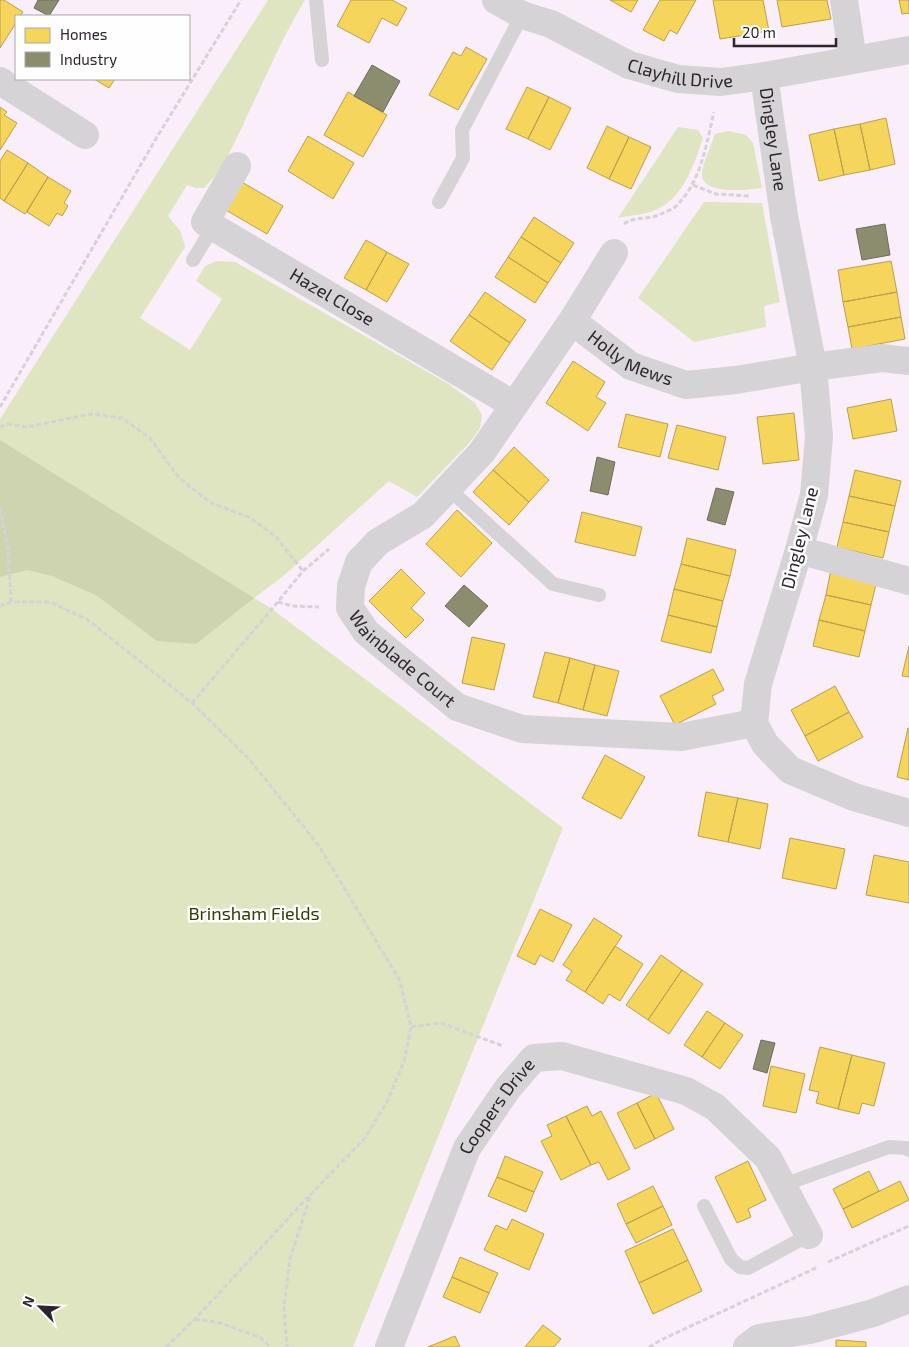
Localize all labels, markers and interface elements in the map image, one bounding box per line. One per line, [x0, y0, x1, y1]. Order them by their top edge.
legend [15, 15, 190, 80]
scale bar [734, 15, 836, 47]
text: 20 m [742, 23, 776, 41]
text: Homes [60, 25, 107, 43]
text: Industry [60, 50, 117, 68]
street label: Clayhill Drive [625, 53, 734, 92]
street label: Dingley Lane [756, 86, 792, 192]
street label: Hazel Close [286, 263, 379, 330]
street label: Holly Mews [584, 325, 676, 390]
street label: Dingley Lane [776, 485, 822, 591]
street label: Wainblade Court [345, 606, 461, 711]
park label: Brinsham Fields [188, 902, 320, 924]
street label: Coopers Drive [454, 1053, 539, 1157]
north arrow [15, 1282, 65, 1332]
text: N [18, 1293, 37, 1310]

